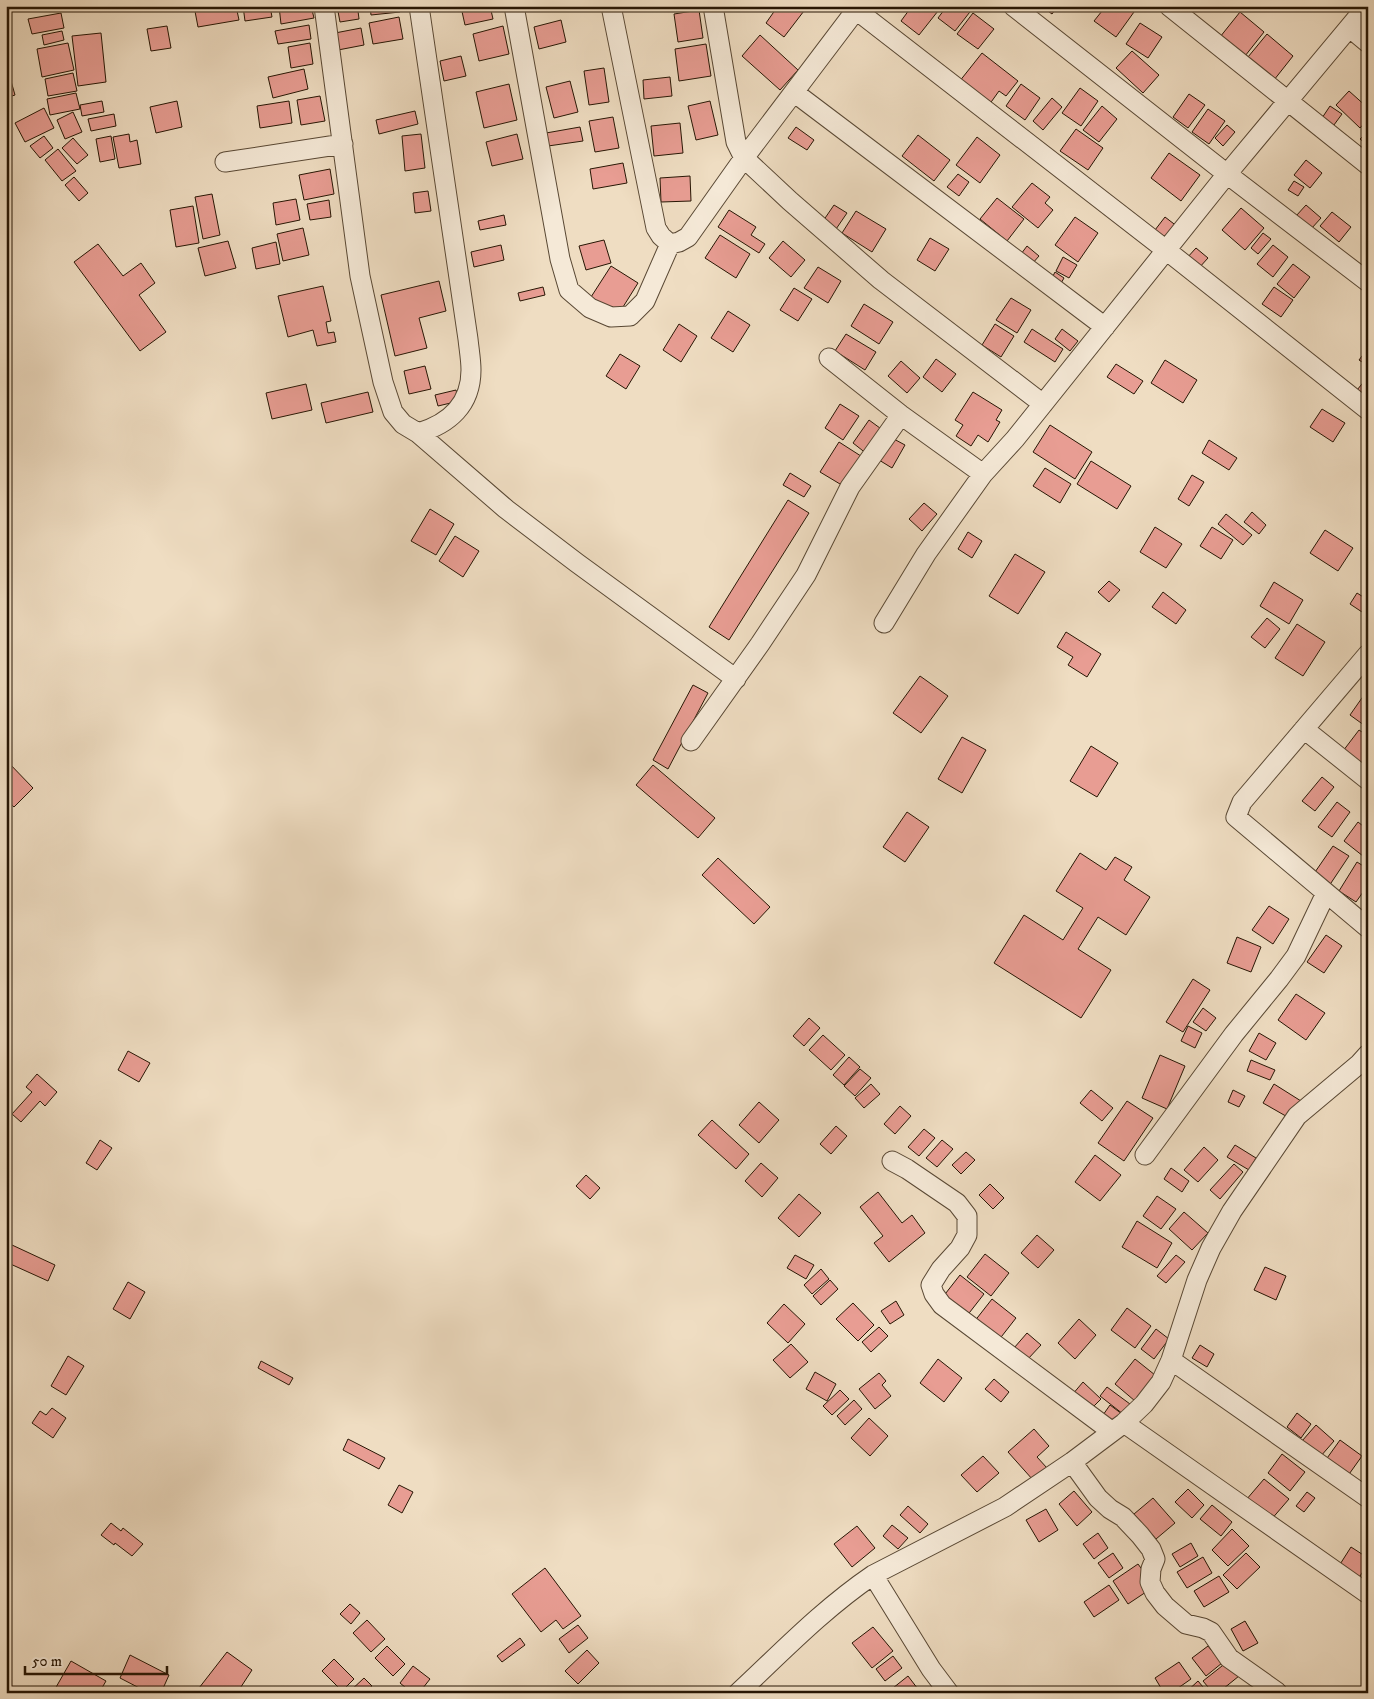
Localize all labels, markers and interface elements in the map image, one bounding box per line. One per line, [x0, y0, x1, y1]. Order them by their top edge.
scale bar [25, 1644, 168, 1676]
text: 50 m [32, 1652, 62, 1671]

